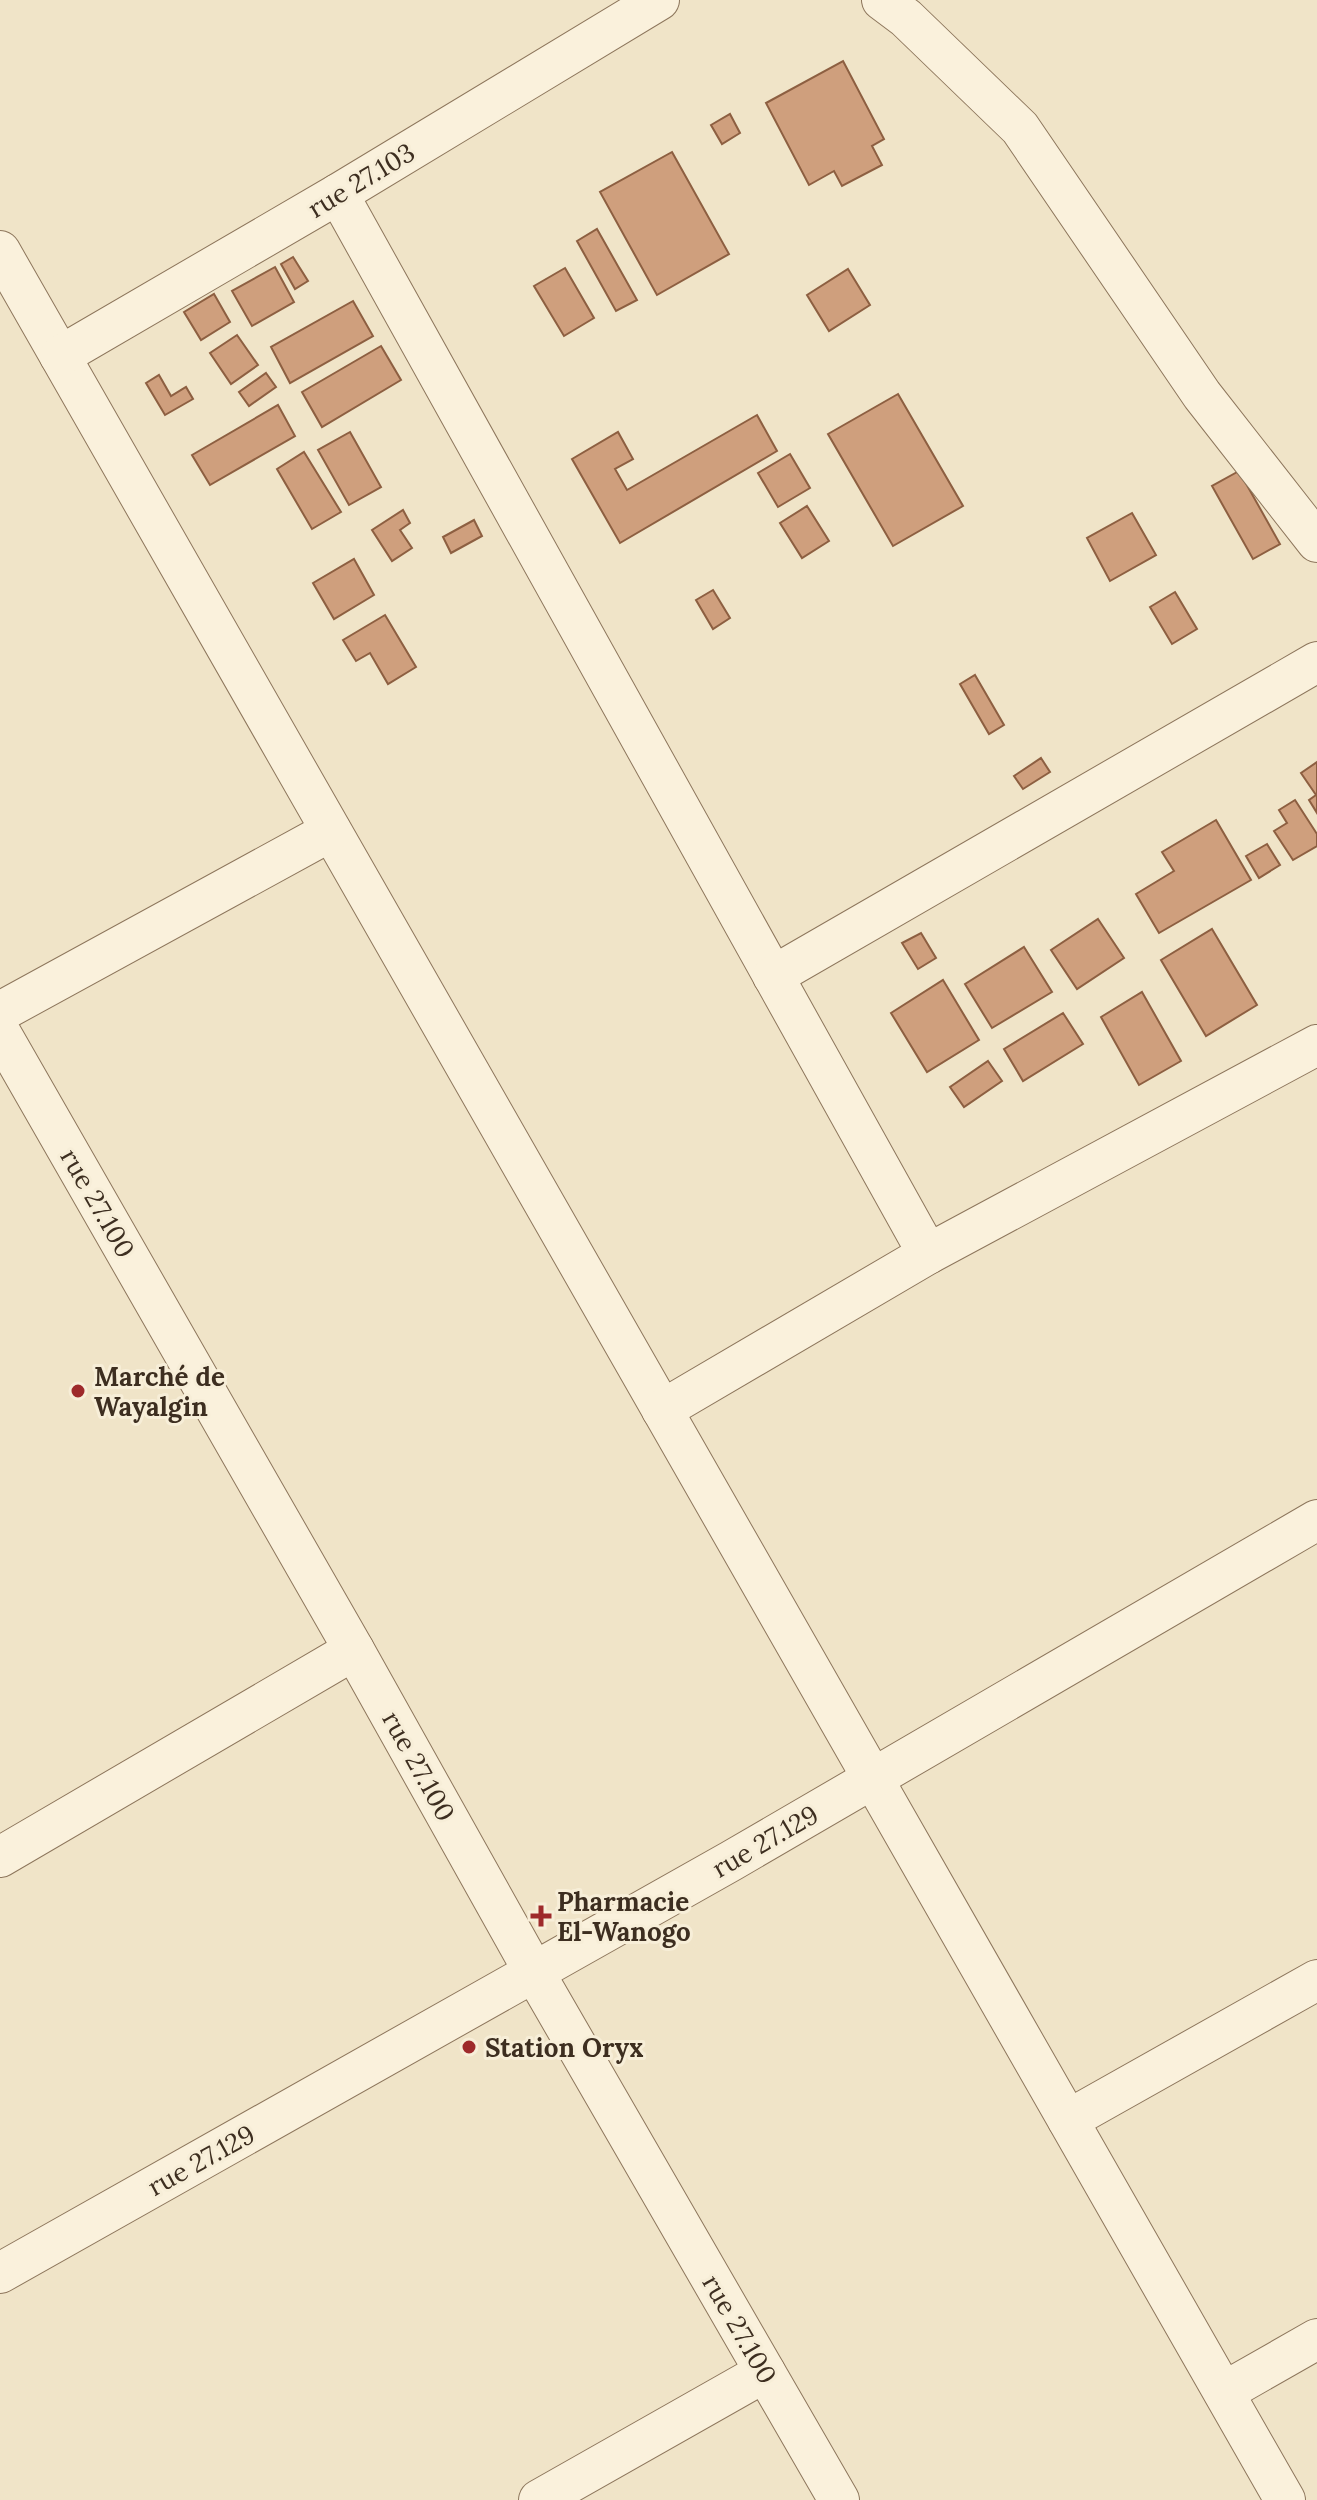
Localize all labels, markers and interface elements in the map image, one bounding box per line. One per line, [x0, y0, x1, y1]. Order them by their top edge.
street label: rue 27.103 [301, 135, 421, 225]
street label: rue 27.100 [54, 1142, 142, 1264]
place label: Marché de Wayalgin [94, 1360, 225, 1423]
marker: Marché de Wayalgin [69, 1382, 87, 1400]
street label: rue 27.100 [375, 1705, 463, 1827]
street label: rue 27.129 [706, 1797, 824, 1885]
place label: Pharmacie El-Wanogo [557, 1885, 691, 1948]
marker: Pharmacie El-Wanogo [532, 1907, 550, 1925]
place label: Station Oryx [485, 2031, 643, 2064]
marker: Station Oryx [460, 2038, 478, 2056]
street label: rue 27.129 [142, 2117, 260, 2203]
street label: rue 27.100 [696, 2268, 784, 2390]

